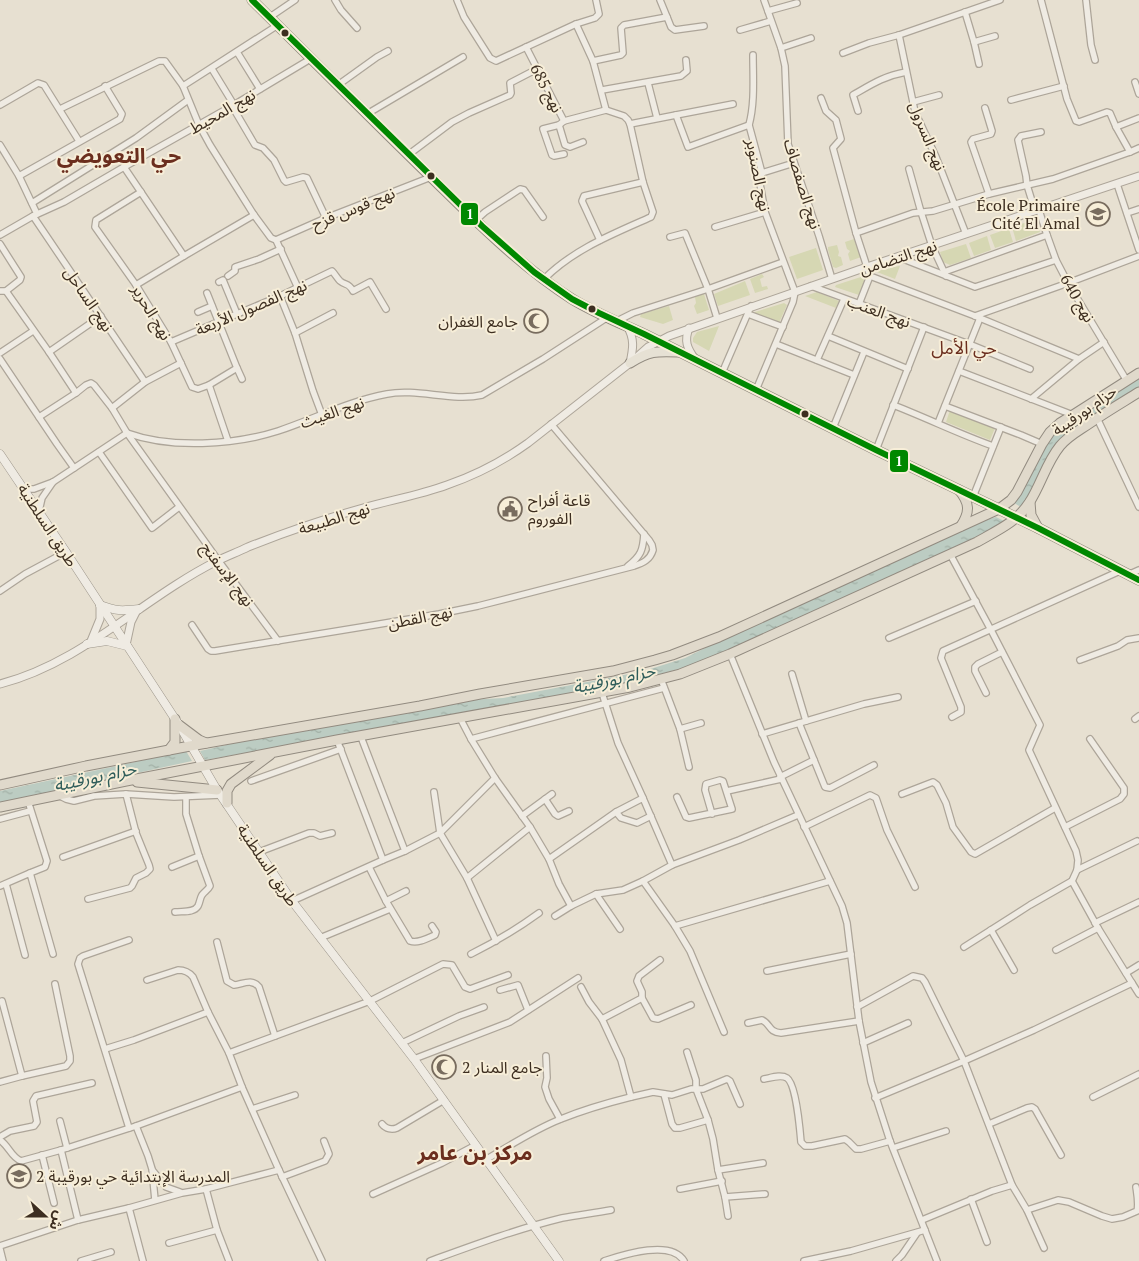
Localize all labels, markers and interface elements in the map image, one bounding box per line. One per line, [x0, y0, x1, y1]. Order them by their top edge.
unlabelled marker [280, 28, 290, 38]
street label: نهج 685 [524, 60, 569, 117]
street label: نهج المحيط [185, 83, 260, 141]
street label: نهج السرول [902, 98, 952, 175]
street label: نهج الصنوبر [739, 136, 777, 214]
street label: نهج الصفصاف [777, 136, 827, 232]
district label: حي التعويضي [57, 141, 181, 173]
unlabelled marker [426, 171, 436, 181]
street label: نهج قوس قزح [308, 181, 399, 237]
place label: École Primaire Cité El Amal [977, 194, 1080, 234]
school or university icon: École Primaire Cité El Amal [1085, 201, 1111, 227]
line badge: 1 [460, 202, 479, 226]
text: 1 [466, 204, 474, 223]
street label: نهج التضامن [856, 234, 940, 282]
street label: نهج الساحل [58, 262, 119, 337]
street label: نهج 640 [1054, 270, 1101, 327]
street label: نهج الفصول الأربعة [192, 274, 311, 342]
street label: نهج الحرير [124, 279, 177, 345]
street label: نهج العنب [844, 289, 914, 334]
unlabelled marker [587, 304, 597, 314]
mosque icon: جامع الغفران [523, 308, 549, 334]
place label: جامع الغفران [438, 310, 518, 334]
district label: حي الأمل [931, 335, 997, 361]
street label: حزام بورقيبة [1047, 380, 1122, 442]
street label: نهج الغيث [297, 391, 368, 435]
unlabelled marker [800, 409, 810, 419]
line badge: 1 [889, 449, 909, 473]
text: 1 [895, 451, 903, 470]
street label: طريق السلطنية [13, 479, 83, 571]
place label: قاعة أفراح الفوروم [528, 489, 590, 531]
public building icon: قاعة أفراح الفوروم [497, 496, 523, 522]
street label: نهج الطبيعة [296, 497, 373, 541]
street label: نهج الإسفنج [195, 537, 260, 612]
street label: نهج القطن [386, 600, 455, 636]
water label: حزام بورقيبة [570, 657, 658, 701]
water label: حزام بورقيبة [51, 755, 139, 799]
street label: طريق السلطنية [232, 819, 304, 911]
mosque icon: جامع المنار 2 [431, 1054, 457, 1080]
place label: جامع المنار 2 [462, 1056, 543, 1080]
district label: مركز بن عامر [417, 1138, 532, 1166]
school or university icon: المدرسة الإبتدائية حي بورقيبة 2 [6, 1163, 32, 1189]
place label: المدرسة الإبتدائية حي بورقيبة 2 [36, 1165, 230, 1189]
north arrow [20, 1191, 70, 1241]
text: ش [45, 1208, 70, 1233]

